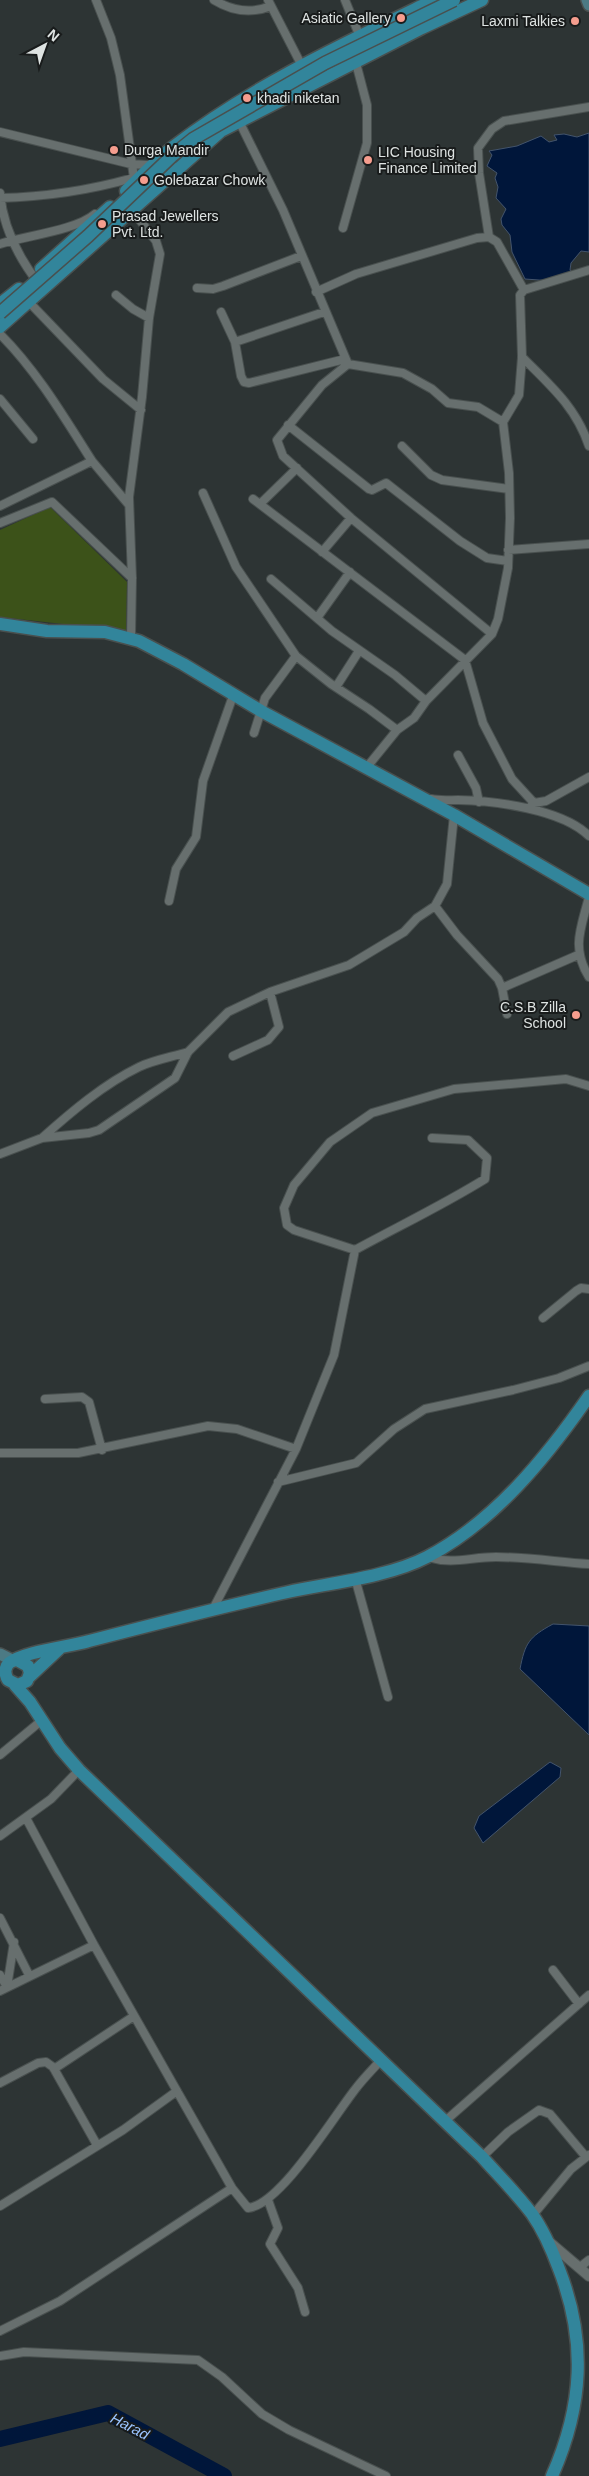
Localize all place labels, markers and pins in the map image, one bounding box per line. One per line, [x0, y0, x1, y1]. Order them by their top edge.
place label: Asiatic Gallery [302, 10, 391, 26]
marker: Asiatic Gallery [395, 12, 407, 24]
place label: Laxmi Talkies [481, 13, 565, 29]
marker: Laxmi Talkies [569, 15, 581, 27]
place label: khadi niketan [257, 90, 340, 106]
marker: khadi niketan [241, 92, 253, 104]
place label: Durga Mandir [124, 142, 209, 158]
marker: Durga Mandir [108, 144, 120, 156]
place label: LIC Housing Finance Limited [378, 144, 477, 176]
marker: LIC Housing Finance Limited [362, 154, 374, 166]
place label: Golebazar Chowk [154, 172, 266, 188]
marker: Golebazar Chowk [138, 174, 150, 186]
place label: Prasad Jewellers Pvt. Ltd. [112, 208, 219, 240]
marker: Prasad Jewellers Pvt. Ltd. [96, 218, 108, 230]
place label: C.S.B Zilla School [500, 999, 566, 1031]
marker: C.S.B Zilla School [570, 1009, 582, 1021]

